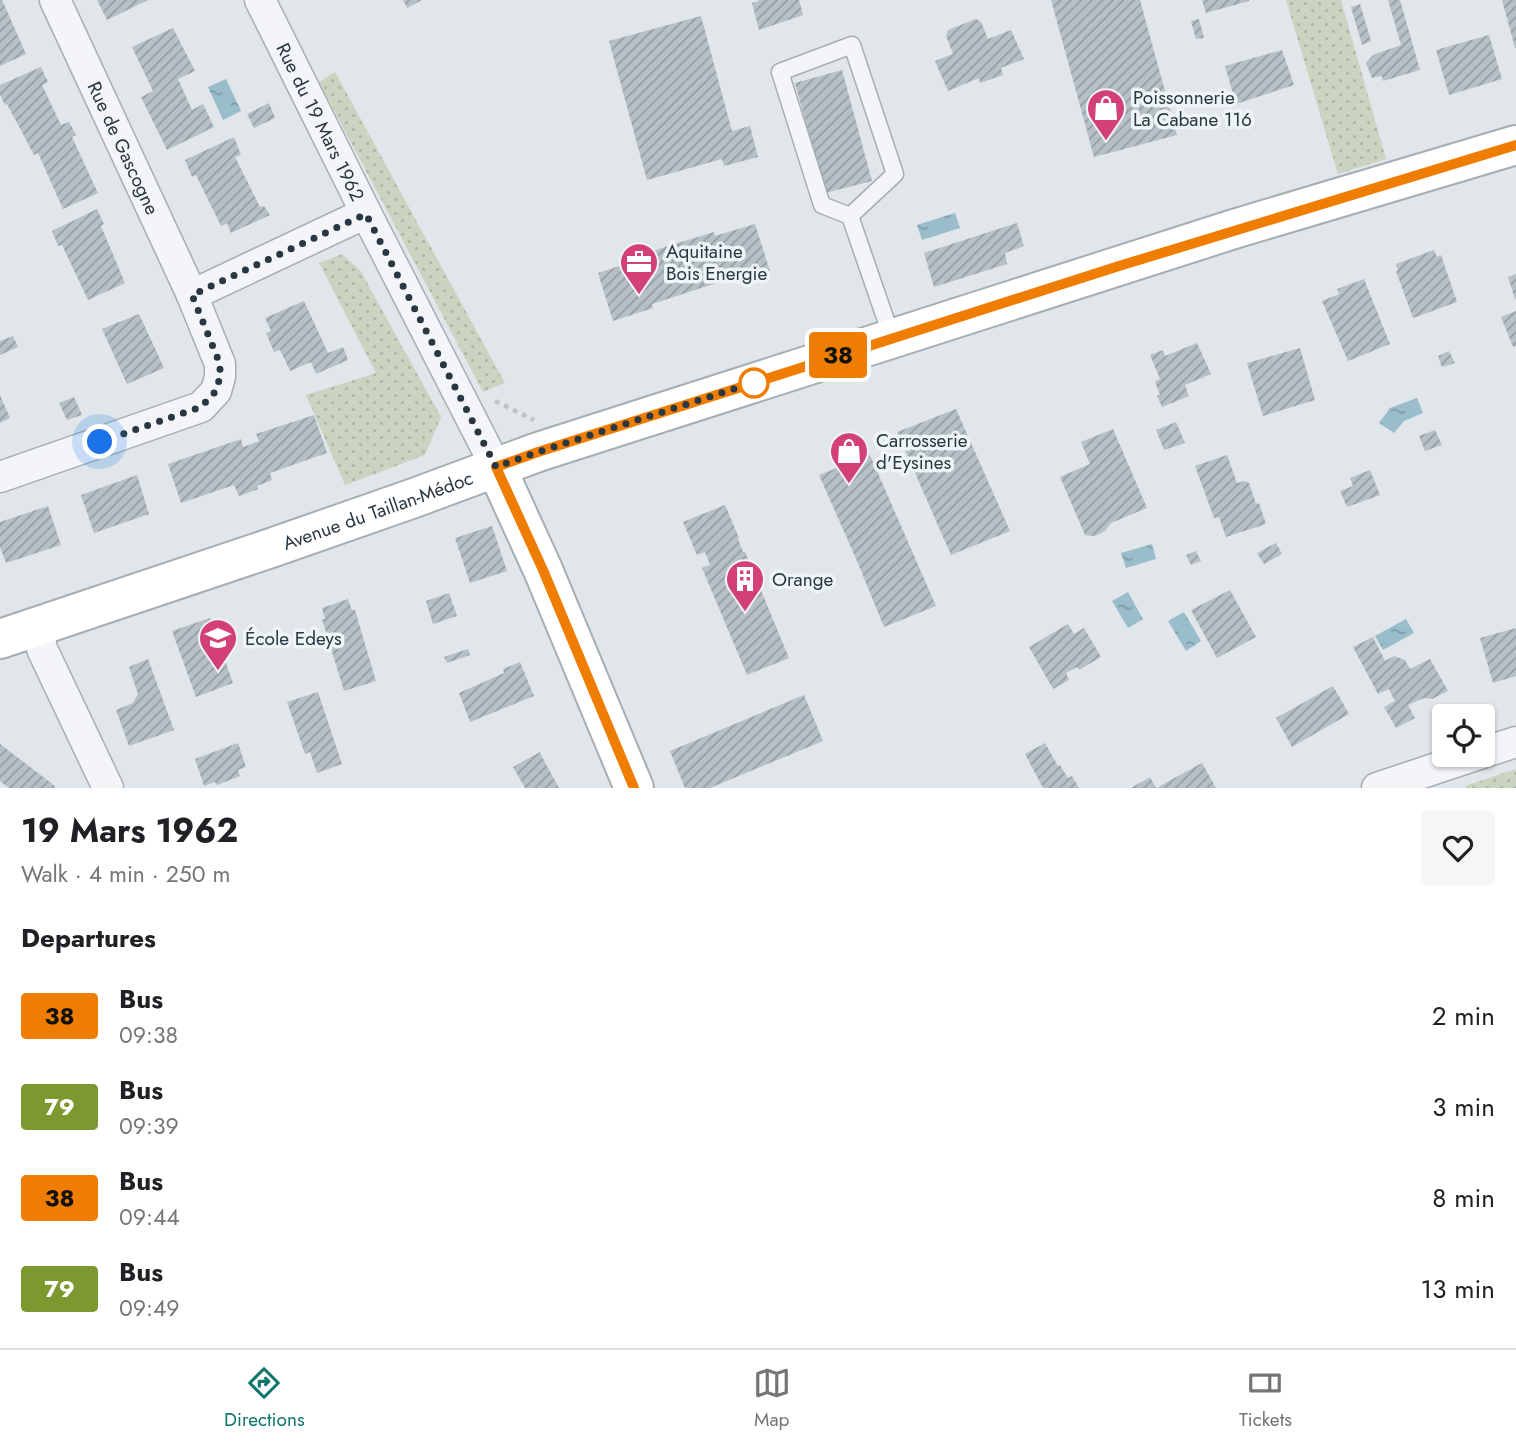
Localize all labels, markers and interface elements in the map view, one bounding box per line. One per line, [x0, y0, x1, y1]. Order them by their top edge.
street label: Rue du 19 Mars 1962 [270, 38, 371, 205]
street label: Rue de Gascogne [81, 77, 166, 219]
place label: Poissonnerie La Cabane 116 [1133, 84, 1252, 133]
shop icon: Poissonnerie La Cabane 116 [1085, 87, 1127, 142]
place label: Aquitaine Bois Energie [666, 238, 767, 287]
office icon: Aquitaine Bois Energie [618, 241, 660, 296]
line badge: 38 [806, 332, 870, 378]
text: 38 [823, 337, 853, 372]
unlabelled marker [739, 368, 769, 398]
your location [82, 424, 117, 459]
place label: Carrosserie d'Eysines [876, 427, 968, 476]
shop icon: Carrosserie d'Eysines [828, 430, 870, 485]
street label: Avenue du Taillan-Médoc [279, 464, 476, 556]
building icon: Orange [724, 558, 766, 613]
place label: Orange [772, 566, 833, 593]
school or university icon: École Edeys [197, 617, 239, 672]
place label: École Edeys [245, 625, 342, 652]
map controls [1432, 704, 1495, 767]
button: locate [1432, 704, 1495, 767]
text: 19 Mars 1962 [21, 807, 238, 854]
button: heart [1421, 811, 1495, 885]
text: Walk · 4 min · 250 m [21, 857, 230, 891]
text: Departures [21, 919, 156, 957]
text: Bus [119, 980, 163, 1018]
text: 2 min [1432, 997, 1495, 1035]
text: 38 [45, 998, 74, 1033]
text: 09:38 [119, 1018, 178, 1052]
text: Bus [119, 1071, 163, 1109]
text: 3 min [1432, 1088, 1495, 1126]
text: 79 [44, 1089, 75, 1124]
text: 09:39 [119, 1109, 179, 1143]
text: Bus [119, 1162, 163, 1200]
text: 8 min [1432, 1179, 1495, 1217]
text: 38 [45, 1180, 74, 1215]
text: 09:44 [119, 1200, 180, 1234]
text: Bus [119, 1253, 163, 1291]
text: 13 min [1421, 1270, 1495, 1308]
text: 79 [44, 1271, 75, 1306]
text: 09:49 [119, 1291, 180, 1325]
tab: Directions [224, 1364, 305, 1433]
tab: Map [753, 1364, 791, 1433]
tab: Tickets [1239, 1364, 1292, 1433]

